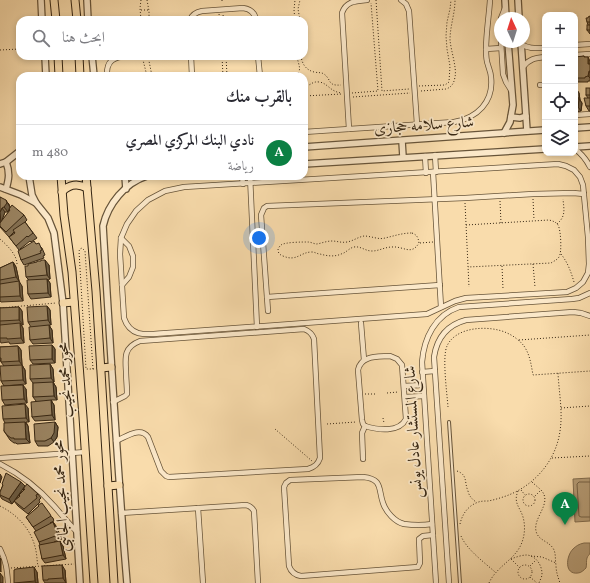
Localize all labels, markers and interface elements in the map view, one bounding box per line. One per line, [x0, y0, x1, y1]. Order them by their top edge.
north arrow [494, 12, 530, 48]
map controls [542, 12, 578, 156]
button: + [542, 12, 578, 48]
search box [16, 16, 308, 60]
icon: search [30, 27, 52, 49]
text: ابحث هنا [62, 28, 105, 49]
button: − [542, 48, 578, 84]
button: locate [542, 84, 578, 120]
text: بالقرب منك [226, 86, 292, 109]
street label: شارع سلامه حجازى [373, 112, 475, 141]
button: layers [542, 120, 578, 156]
text: نادي البنك المركزي المصري [126, 131, 254, 152]
text: 480 m [32, 144, 68, 162]
text: A [274, 144, 284, 162]
text: رياضة [228, 158, 254, 176]
your location [249, 228, 269, 248]
street label: محور محمد نجيب [52, 341, 80, 418]
street label: شارع المستشار عادل يونس [400, 365, 429, 499]
street label: محور محمد نجيب الجانبى [48, 439, 76, 553]
pin: A [552, 492, 578, 525]

